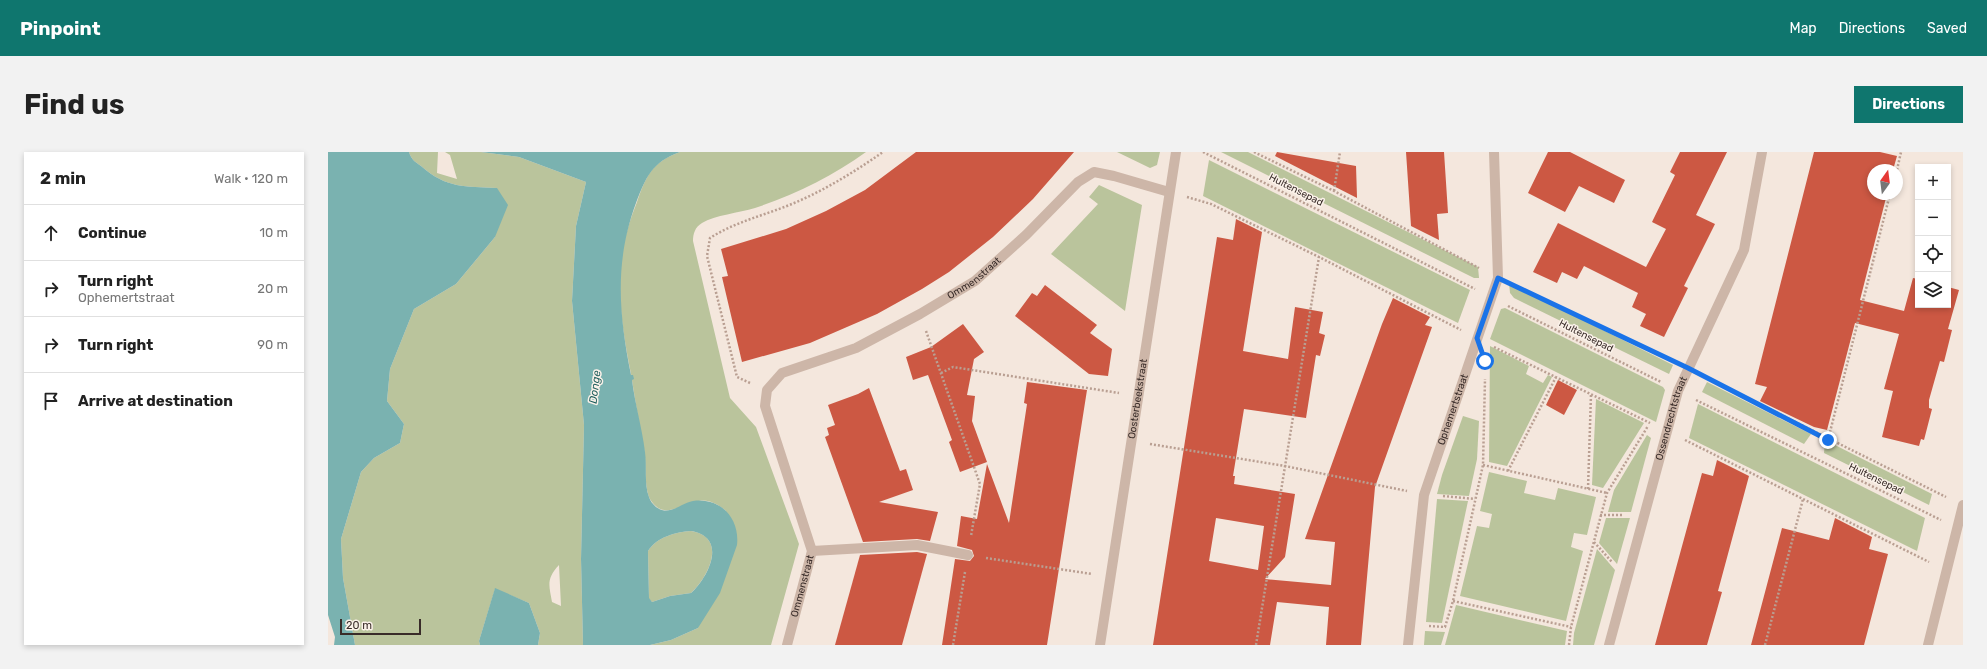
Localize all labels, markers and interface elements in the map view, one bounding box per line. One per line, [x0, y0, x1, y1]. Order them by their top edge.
text: Pinpoint [20, 17, 101, 40]
text: Map [1790, 20, 1817, 37]
text: Directions [1839, 20, 1905, 37]
text: Saved [1927, 20, 1967, 37]
button: Directions [1854, 86, 1963, 123]
text: Find us [24, 88, 124, 121]
north arrow [1867, 164, 1903, 200]
map controls [1915, 164, 1951, 308]
button: + [1915, 164, 1951, 200]
text: 2 min [40, 168, 86, 188]
text: Walk · 120 m [214, 171, 288, 186]
street label: Hultensepad [1267, 171, 1325, 209]
button: − [1915, 200, 1951, 236]
icon: ahead [40, 222, 62, 244]
text: Continue [78, 224, 147, 242]
text: 10 m [259, 225, 288, 240]
button: locate [1915, 236, 1951, 272]
street label: Ommenstraat [945, 255, 1003, 302]
text: Turn right [78, 272, 153, 290]
button: layers [1915, 272, 1951, 308]
icon: right [40, 278, 62, 300]
text: 20 m [257, 281, 288, 296]
text: Ophemertstraat [78, 290, 175, 305]
street label: Hultensepad [1557, 317, 1615, 355]
icon: right [40, 334, 62, 356]
text: Turn right [78, 336, 153, 354]
text: 90 m [257, 337, 288, 352]
route start [1476, 352, 1494, 370]
street label: Oosterbeekstraat [1126, 358, 1150, 440]
water label: Donge [587, 370, 603, 404]
street label: Ophemertstraat [1435, 372, 1471, 447]
street label: Ossendrechtstraat [1653, 374, 1690, 462]
icon: arrive [40, 390, 62, 412]
text: Arrive at destination [78, 392, 233, 410]
route end [1819, 431, 1837, 449]
street label: Hultensepad [1847, 461, 1905, 497]
street label: Ommenstraat [789, 554, 817, 618]
scale bar [340, 617, 421, 636]
text: 20 m [346, 619, 372, 632]

